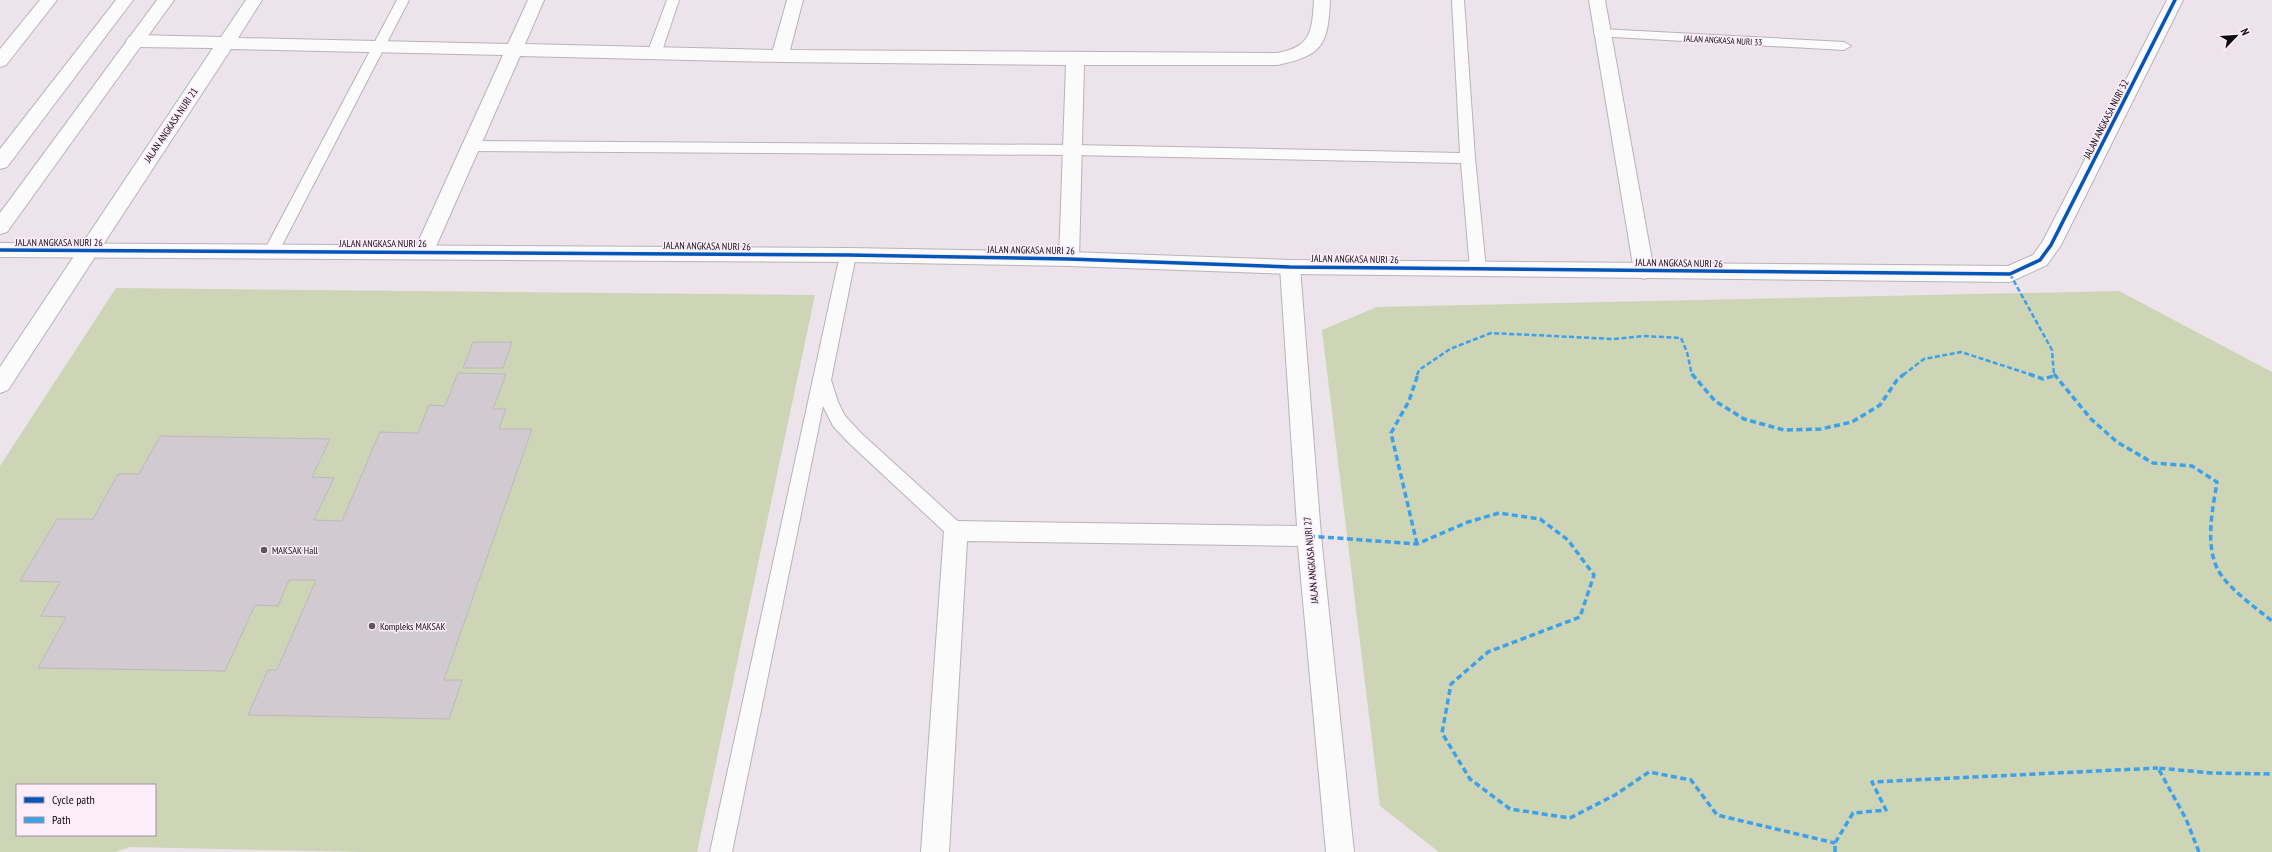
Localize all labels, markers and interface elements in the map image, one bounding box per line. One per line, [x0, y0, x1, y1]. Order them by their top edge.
north arrow [2216, 16, 2256, 56]
text: N [2237, 26, 2253, 37]
street label: JALAN ANGKASA NURI 33 [1682, 32, 1763, 48]
street label: JALAN ANGKASA NURI 32 [2080, 77, 2132, 162]
street label: JALAN ANGKASA NURI 21 [141, 85, 201, 166]
street label: JALAN ANGKASA NURI 26 [14, 236, 103, 249]
street label: JALAN ANGKASA NURI 26 [338, 237, 427, 250]
street label: JALAN ANGKASA NURI 26 [662, 239, 751, 253]
street label: JALAN ANGKASA NURI 26 [986, 243, 1075, 257]
street label: JALAN ANGKASA NURI 26 [1310, 252, 1399, 266]
street label: JALAN ANGKASA NURI 26 [1634, 256, 1723, 270]
street label: JALAN ANGKASA NURI 27 [1301, 516, 1321, 605]
place label: MAKSAK Hall [272, 544, 319, 557]
marker: MAKSAK Hall [259, 545, 269, 555]
place label: Kompleks MAKSAK [380, 620, 446, 633]
marker: Kompleks MAKSAK [367, 621, 377, 631]
legend [16, 784, 156, 836]
text: Cycle path [52, 792, 95, 807]
text: Path [52, 812, 70, 827]

